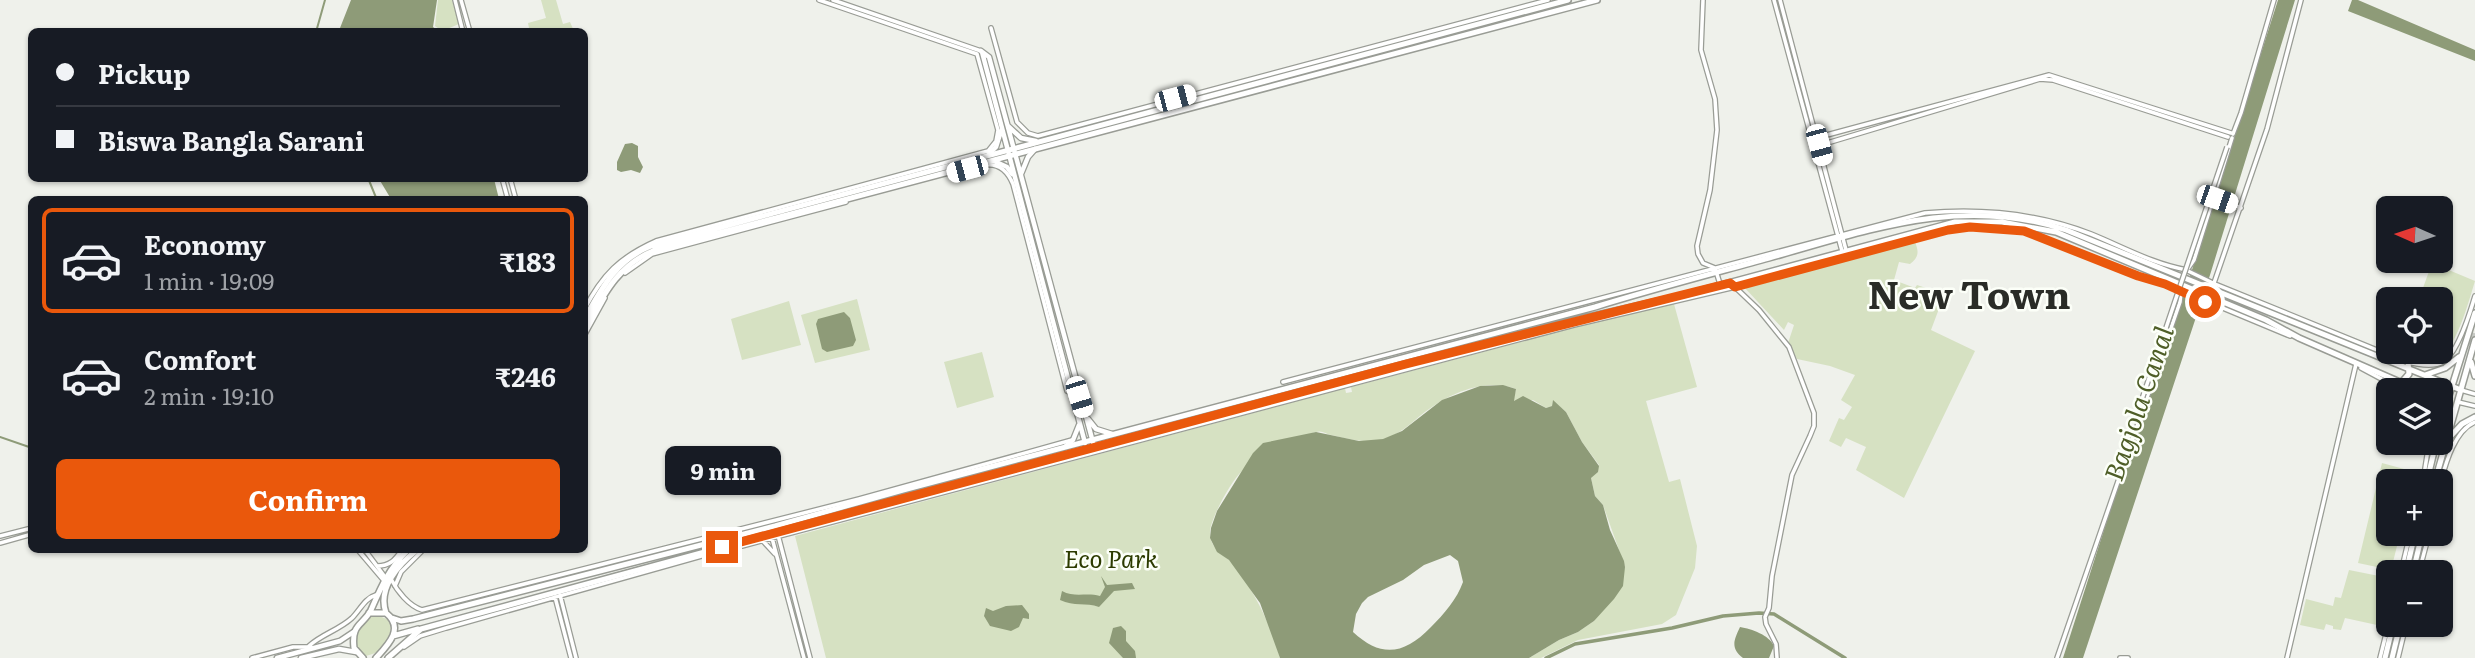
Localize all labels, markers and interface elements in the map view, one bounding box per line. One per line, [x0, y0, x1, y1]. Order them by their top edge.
text: Pickup [98, 53, 190, 92]
car [1152, 82, 1199, 114]
text: Biswa Bangla Sarani [98, 120, 365, 159]
car [1804, 122, 1835, 168]
car [944, 153, 991, 185]
car [2194, 182, 2241, 216]
north arrow [2376, 196, 2454, 273]
map controls [2376, 196, 2453, 637]
text: Economy [144, 224, 266, 263]
icon: car [60, 229, 123, 292]
text: ₹183 [500, 241, 556, 280]
text: 1 min · 19:09 [144, 263, 274, 297]
district label: New Town [1867, 264, 2071, 321]
route start [2189, 286, 2221, 318]
button: locate [2376, 287, 2453, 364]
water label: Bagjola Canal [2092, 320, 2182, 486]
text: Comfort [144, 339, 256, 378]
icon: car [60, 344, 123, 407]
text: ₹246 [495, 356, 556, 395]
car [1063, 374, 1096, 420]
text: 2 min · 19:10 [144, 378, 274, 412]
button: layers [2376, 378, 2453, 455]
callout: 9 min [664, 446, 780, 494]
text: 9 min [690, 453, 756, 487]
button: Confirm [56, 459, 560, 539]
button: + [2376, 469, 2453, 546]
route end [706, 531, 738, 563]
park label: Eco Park [1064, 540, 1159, 575]
button: − [2376, 560, 2453, 637]

